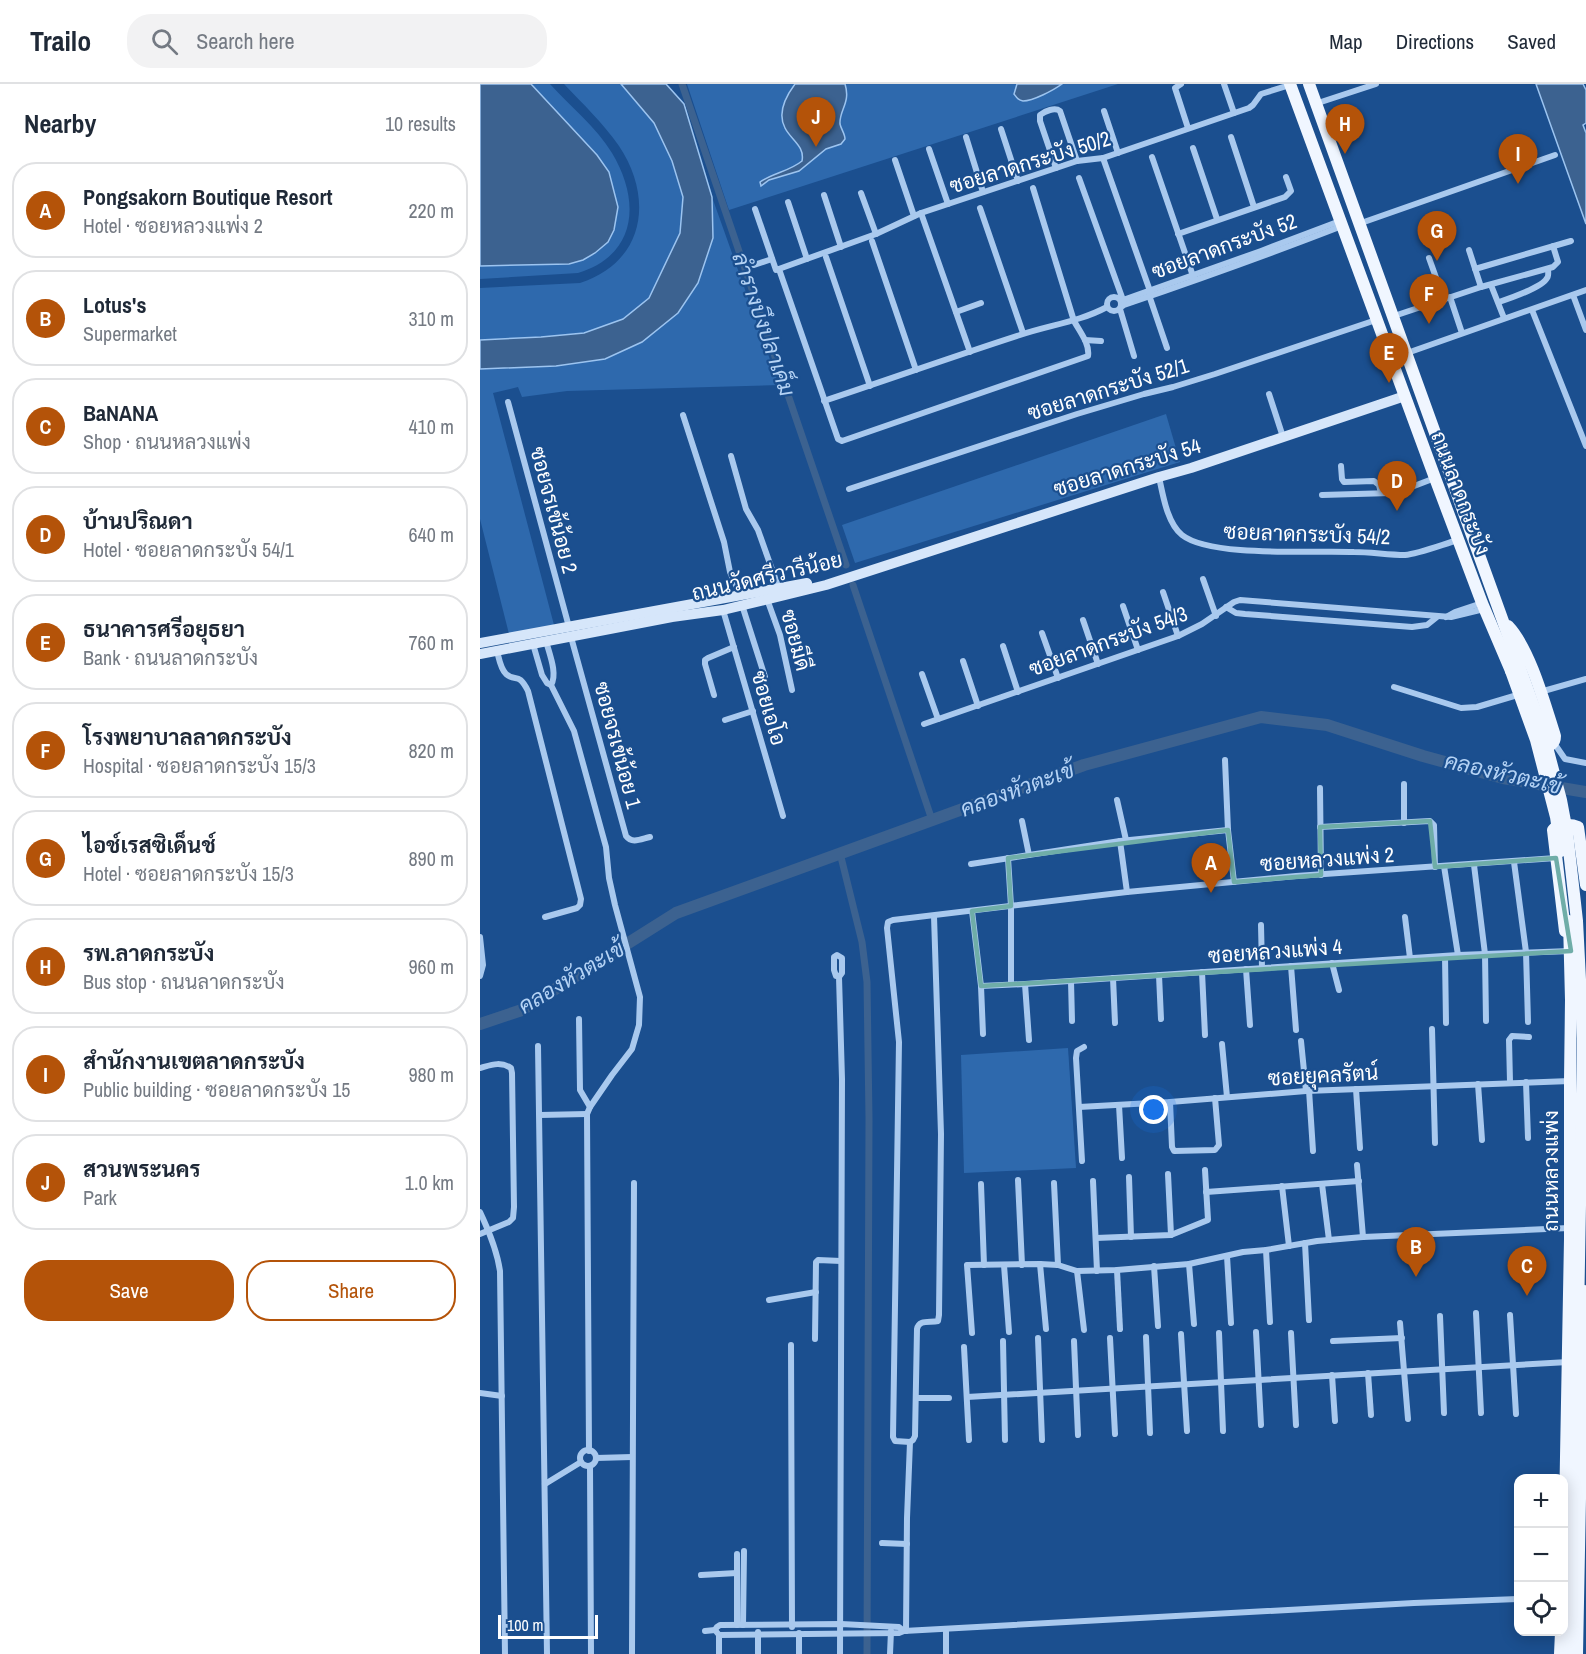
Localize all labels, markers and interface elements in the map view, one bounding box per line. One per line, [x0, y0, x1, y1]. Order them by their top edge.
search box [127, 14, 547, 68]
text: Trailo [30, 22, 91, 60]
icon: search [148, 25, 181, 58]
text: Search here [196, 26, 295, 56]
text: Map [1329, 27, 1363, 56]
text: Directions [1396, 27, 1474, 56]
text: Saved [1507, 27, 1556, 56]
pin: J [796, 98, 836, 147]
pin: H [1326, 104, 1364, 154]
text: Nearby [24, 106, 96, 141]
text: 10 results [385, 110, 456, 137]
street label: ซอยลาดกระบัง 50/2 [946, 124, 1114, 200]
pin: I [1498, 135, 1538, 184]
text: Pongsakorn Boutique Resort [83, 182, 333, 212]
text: A [40, 197, 51, 224]
text: 220 m [408, 197, 454, 224]
street label: ซอยลาดกระบัง 52 [1147, 206, 1301, 286]
text: Hotel · ซอยหลวงแพ่ง 2 [83, 212, 263, 239]
pin: G [1418, 212, 1456, 261]
water label: ลำรางบึงปลาเค็ม [725, 248, 803, 400]
pin: F [1410, 274, 1448, 324]
text: Lotus's [83, 290, 146, 320]
text: B [40, 305, 51, 332]
text: 310 m [408, 305, 454, 332]
text: Supermarket [83, 320, 177, 347]
pin: E [1370, 334, 1408, 383]
street label: ซอยลาดกระบัง 52/1 [1024, 351, 1192, 427]
text: BaNANA [83, 398, 158, 428]
text: C [40, 413, 51, 440]
text: 410 m [408, 413, 454, 440]
street label: ถนนลาดกระบัง [1424, 427, 1498, 559]
text: Shop · ถนนหลวงแพ่ง [83, 428, 251, 455]
street label: ซอยลาดกระบัง 54 [1050, 431, 1205, 503]
street label: ซอยจรเข้น้อย 2 [523, 443, 585, 577]
pin: D [1378, 462, 1416, 511]
text: บ้านปริณดา [83, 506, 193, 536]
street label: ซอยลาดกระบัง 54/2 [1223, 517, 1391, 551]
text: D [40, 521, 51, 548]
text: 640 m [408, 521, 454, 548]
text: Hotel · ซอยลาดกระบัง 54/1 [83, 536, 294, 563]
street label: ถนนวัดศรีวารีน้อย [689, 545, 845, 607]
street label: ซอยลาดกระบัง 54/3 [1025, 599, 1191, 683]
street label: ซอยมีดี [774, 606, 818, 674]
text: ธนาคารศรีอยุธยา [83, 614, 245, 644]
text: E [40, 629, 51, 656]
text: 760 m [408, 629, 454, 656]
text: Bank · ถนนลาดกระบัง [83, 644, 258, 671]
street label: ซอยเอโอ [745, 667, 793, 749]
street label: ซอยจรเข้น้อย 1 [587, 678, 649, 812]
text: โรงพยาบาลลาดกระบัง [83, 722, 292, 752]
text: F [40, 737, 51, 764]
text: 820 m [408, 737, 454, 764]
water label: คลองหัวตะเข้ [1442, 745, 1568, 802]
text: Hospital · ซอยลาดกระบัง 15/3 [83, 752, 316, 779]
water label: คลองหัวตะเข้ [956, 753, 1082, 823]
text: ไอช์เรสซิเด็นช์ [83, 830, 216, 860]
street label: ซอยหลวงแพ่ง 2 [1259, 840, 1395, 878]
pin: A [1192, 844, 1230, 893]
text: G [39, 845, 52, 872]
text: 890 m [408, 845, 454, 872]
text: Hotel · ซอยลาดกระบัง 15/3 [83, 860, 294, 887]
water label: คลองหัวตะเข้ [512, 931, 633, 1021]
street label: ซอยหลวงแพ่ง 4 [1207, 932, 1343, 970]
text: รพ.ลาดกระบัง [83, 938, 214, 968]
text: H [40, 953, 51, 980]
text: 960 m [408, 953, 454, 980]
text: Bus stop · ถนนลาดกระบัง [83, 968, 285, 995]
text: สำนักงานเขตลาดกระบัง [83, 1046, 305, 1076]
street label: ซอยยุคลรัตน์ [1267, 1058, 1379, 1092]
text: I [43, 1061, 48, 1088]
text: 980 m [408, 1061, 454, 1088]
text: Public building · ซอยลาดกระบัง 15 [83, 1076, 350, 1103]
your location [1139, 1095, 1168, 1124]
street label: ถนนหลวงแพ่ง [1536, 1110, 1565, 1232]
text: สวนพระนคร [83, 1154, 201, 1184]
text: J [41, 1169, 50, 1196]
text: 1.0 km [405, 1169, 454, 1196]
text: Park [83, 1184, 117, 1211]
pin: B [1396, 1228, 1436, 1277]
pin: C [1508, 1246, 1546, 1296]
button: Save [24, 1260, 234, 1321]
button: Share [246, 1260, 456, 1321]
map controls [1514, 1474, 1568, 1636]
button: + [1514, 1474, 1568, 1528]
button: − [1514, 1528, 1568, 1582]
button: locate [1514, 1582, 1568, 1636]
scale bar [498, 1612, 598, 1640]
text: 100 m [507, 1614, 543, 1636]

